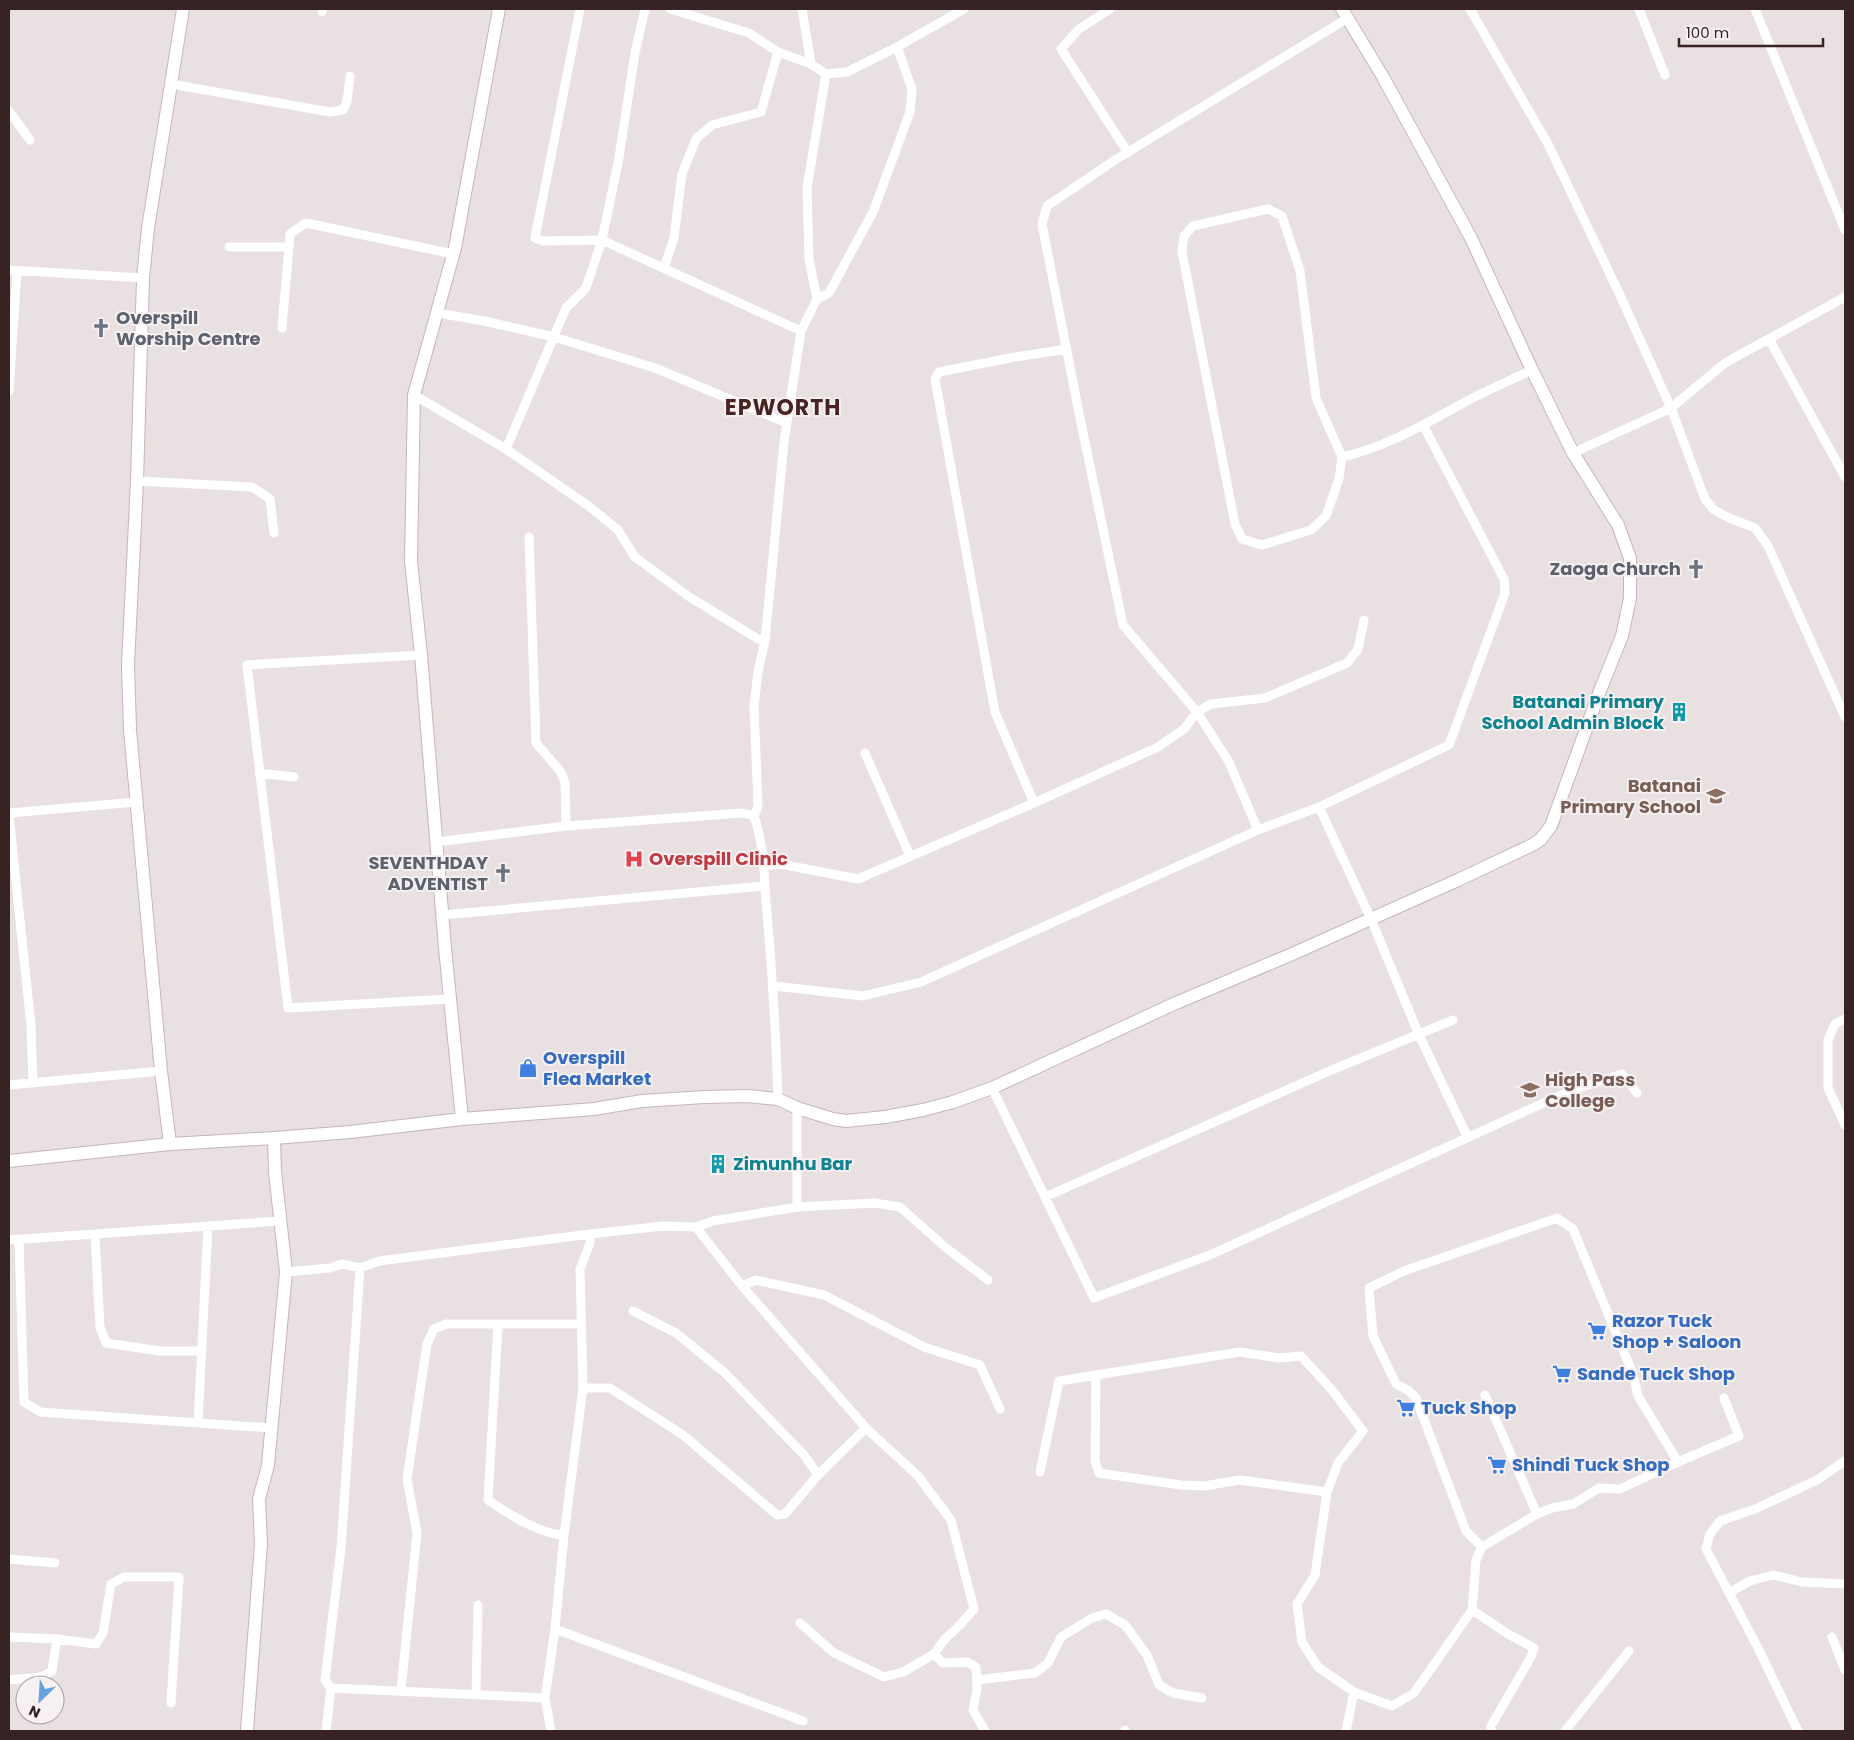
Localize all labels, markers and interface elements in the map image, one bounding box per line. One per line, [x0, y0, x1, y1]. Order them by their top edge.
scale bar [1679, 15, 1823, 47]
text: 100 m [1686, 22, 1729, 43]
place label: Overspill Worship Centre [116, 305, 261, 351]
church icon: Overspill Worship Centre [90, 317, 112, 339]
district label: EPWORTH [725, 392, 841, 423]
place label: Zaoga Church [1550, 556, 1681, 581]
church icon: Zaoga Church [1685, 558, 1707, 580]
place label: Batanai Primary School Admin Block [1481, 689, 1665, 735]
building icon: Batanai Primary School Admin Block [1668, 701, 1690, 723]
place label: Batanai Primary School [1560, 773, 1701, 819]
school or university icon: Batanai Primary School [1705, 785, 1727, 807]
place label: Overspill Clinic [649, 846, 788, 871]
hospital icon: Overspill Clinic [623, 848, 645, 870]
place label: SEVENTHDAY ADVENTIST [369, 850, 488, 896]
church icon: SEVENTHDAY ADVENTIST [492, 862, 514, 884]
place label: Overspill Flea Market [543, 1045, 651, 1091]
shop icon: Overspill Flea Market [517, 1057, 539, 1079]
place label: High Pass College [1545, 1067, 1635, 1113]
school or university icon: High Pass College [1519, 1079, 1541, 1101]
place label: Zimunhu Bar [733, 1151, 853, 1176]
building icon: Zimunhu Bar [707, 1153, 729, 1175]
place label: Razor Tuck Shop + Saloon [1612, 1308, 1742, 1354]
supermarket icon: Razor Tuck Shop + Saloon [1586, 1320, 1608, 1342]
place label: Sande Tuck Shop [1577, 1361, 1735, 1386]
supermarket icon: Sande Tuck Shop [1551, 1363, 1573, 1385]
place label: Tuck Shop [1421, 1395, 1517, 1420]
supermarket icon: Tuck Shop [1395, 1397, 1417, 1419]
place label: Shindi Tuck Shop [1512, 1452, 1669, 1477]
supermarket icon: Shindi Tuck Shop [1486, 1454, 1508, 1476]
north arrow [15, 1675, 65, 1725]
text: N [26, 1700, 44, 1723]

